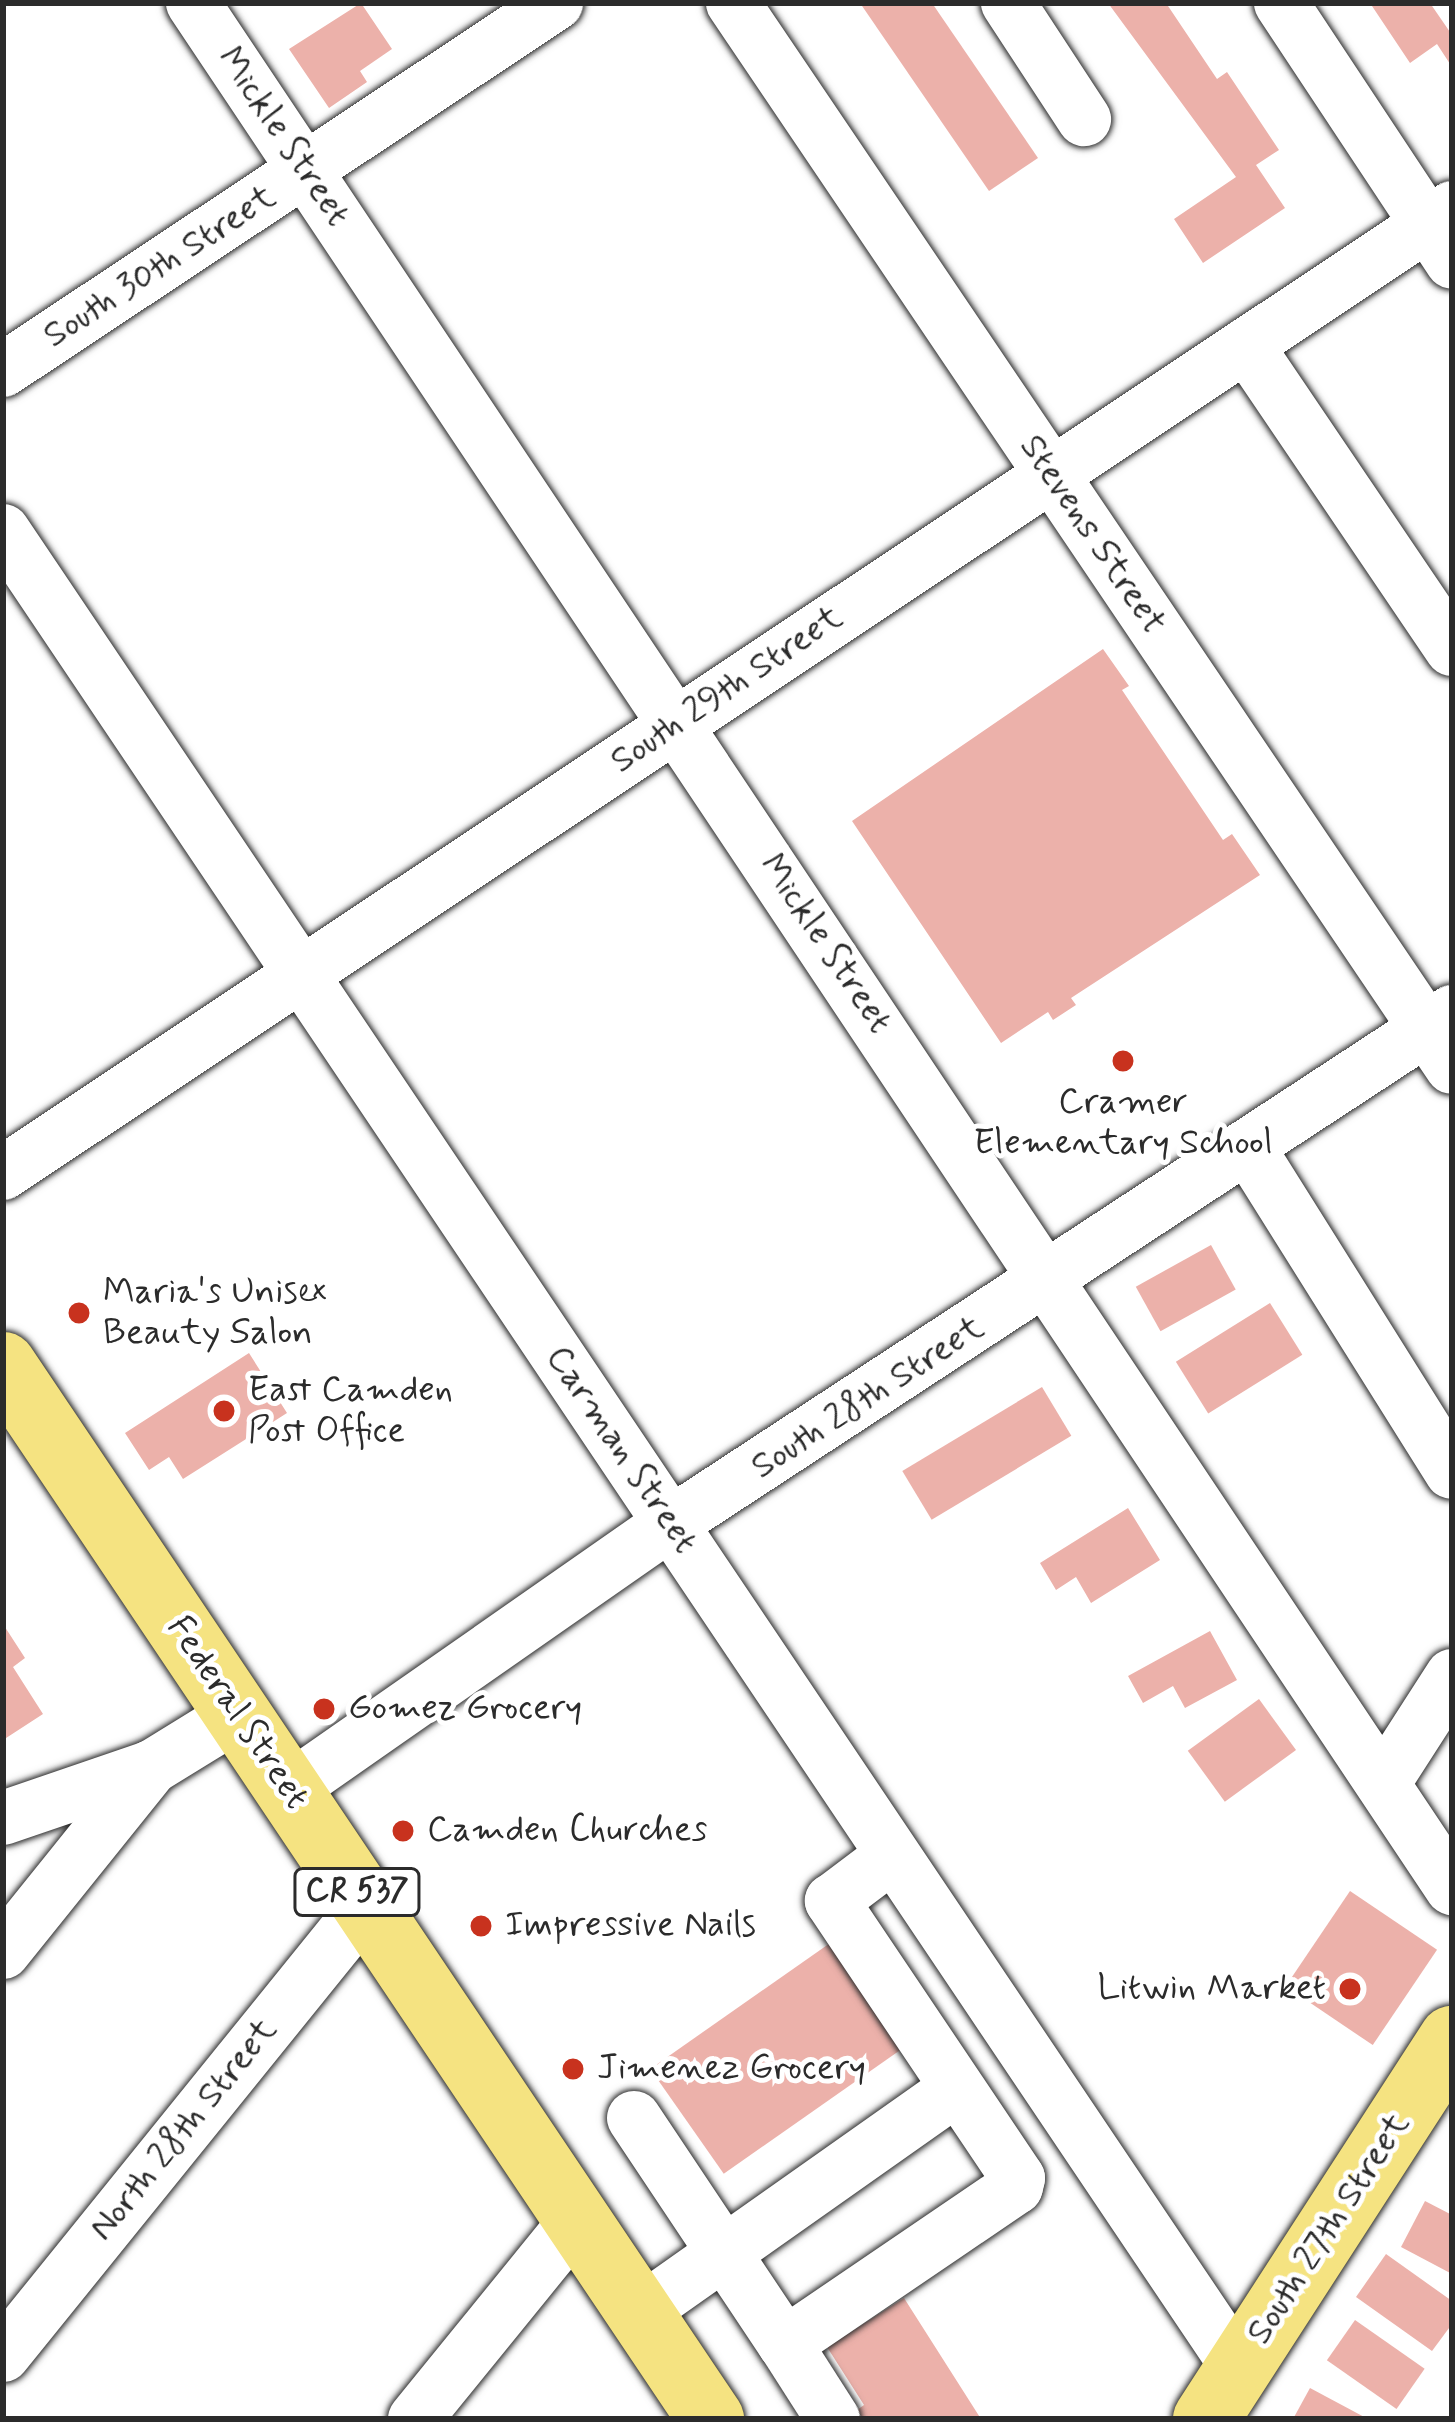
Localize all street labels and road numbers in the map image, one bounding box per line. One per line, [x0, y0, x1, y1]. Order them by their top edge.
street label: Mickle Street [205, 37, 361, 237]
street label: South 30th Street [36, 176, 284, 358]
street label: Stevens Street [1010, 428, 1174, 642]
street label: South 29th Street [603, 597, 851, 783]
street label: Mickle Street [747, 844, 903, 1044]
street label: South 28th Street [744, 1307, 992, 1489]
street label: Carman Street [534, 1336, 708, 1564]
street label: Federal Street [155, 1606, 319, 1820]
road number: CR 537 [291, 1865, 423, 1919]
street label: North 28th Street [81, 2010, 287, 2250]
street label: South 27th Street [1238, 2105, 1420, 2353]

